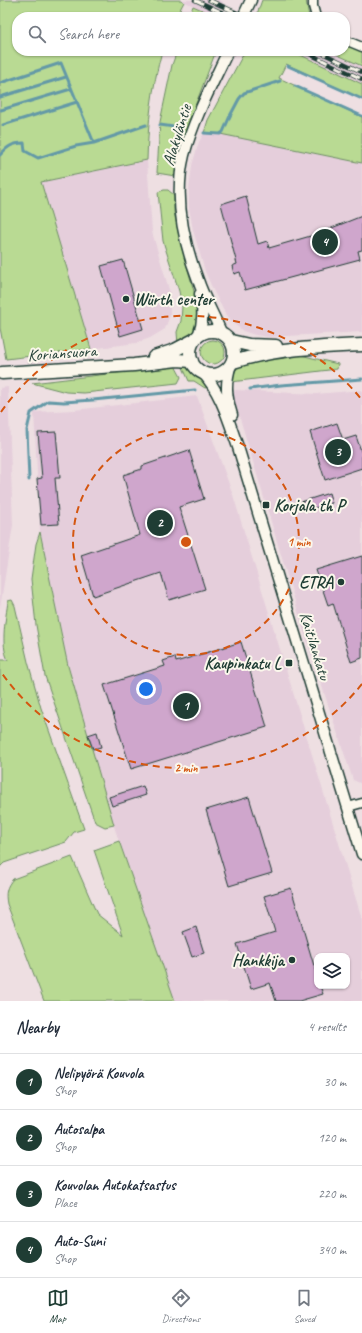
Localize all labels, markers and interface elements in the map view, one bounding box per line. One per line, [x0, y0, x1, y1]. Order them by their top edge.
search box [12, 12, 350, 56]
icon: search [26, 23, 48, 45]
text: Search here [58, 25, 119, 44]
street label: Alakyläntie [158, 100, 197, 168]
pin: 4 [312, 227, 338, 257]
place label: Würth center [134, 289, 215, 310]
marker: Würth center [121, 294, 131, 304]
street label: Koriansuora [27, 340, 99, 366]
pin: 3 [325, 437, 351, 467]
place label: Korjala th P [274, 495, 348, 516]
marker: Korjala th P [261, 500, 271, 510]
pin: 2 [147, 508, 173, 538]
text: 1 min [288, 534, 311, 550]
centre of rings [179, 535, 193, 549]
place label: ETRA [299, 572, 334, 593]
marker: ETRA [336, 577, 346, 587]
street label: Kaitilankatu [295, 609, 336, 684]
place label: Kaupinkatu L [204, 653, 282, 674]
marker: Kaupinkatu L [284, 658, 294, 668]
your location [136, 679, 156, 699]
pin: 1 [173, 691, 199, 721]
text: 2 min [175, 760, 198, 776]
place label: Hankkija [232, 950, 286, 971]
map controls [314, 953, 350, 989]
button: layers [314, 953, 350, 989]
marker: Hankkija [287, 955, 297, 965]
text: Nearby [16, 1017, 59, 1038]
text: 4 results [308, 1019, 346, 1035]
text: Nelipyörä Kouvola [54, 1064, 143, 1083]
text: 1 [26, 1074, 32, 1090]
text: 30 m [324, 1074, 346, 1090]
text: Shop [54, 1083, 76, 1099]
text: Autosalpa [54, 1120, 104, 1139]
text: 2 [26, 1130, 32, 1146]
text: 120 m [318, 1130, 346, 1146]
text: Shop [54, 1139, 76, 1155]
text: Kouvolan Autokatsastus [54, 1176, 175, 1195]
text: 3 [26, 1186, 32, 1202]
text: 220 m [318, 1186, 346, 1202]
text: Place [54, 1195, 77, 1211]
text: Auto-Suni [54, 1232, 105, 1251]
text: 4 [26, 1242, 32, 1258]
text: 340 m [318, 1242, 346, 1258]
text: Shop [54, 1251, 76, 1267]
tab: Map [47, 1287, 69, 1325]
tab: Directions [162, 1287, 200, 1325]
tab: Saved [293, 1287, 315, 1325]

